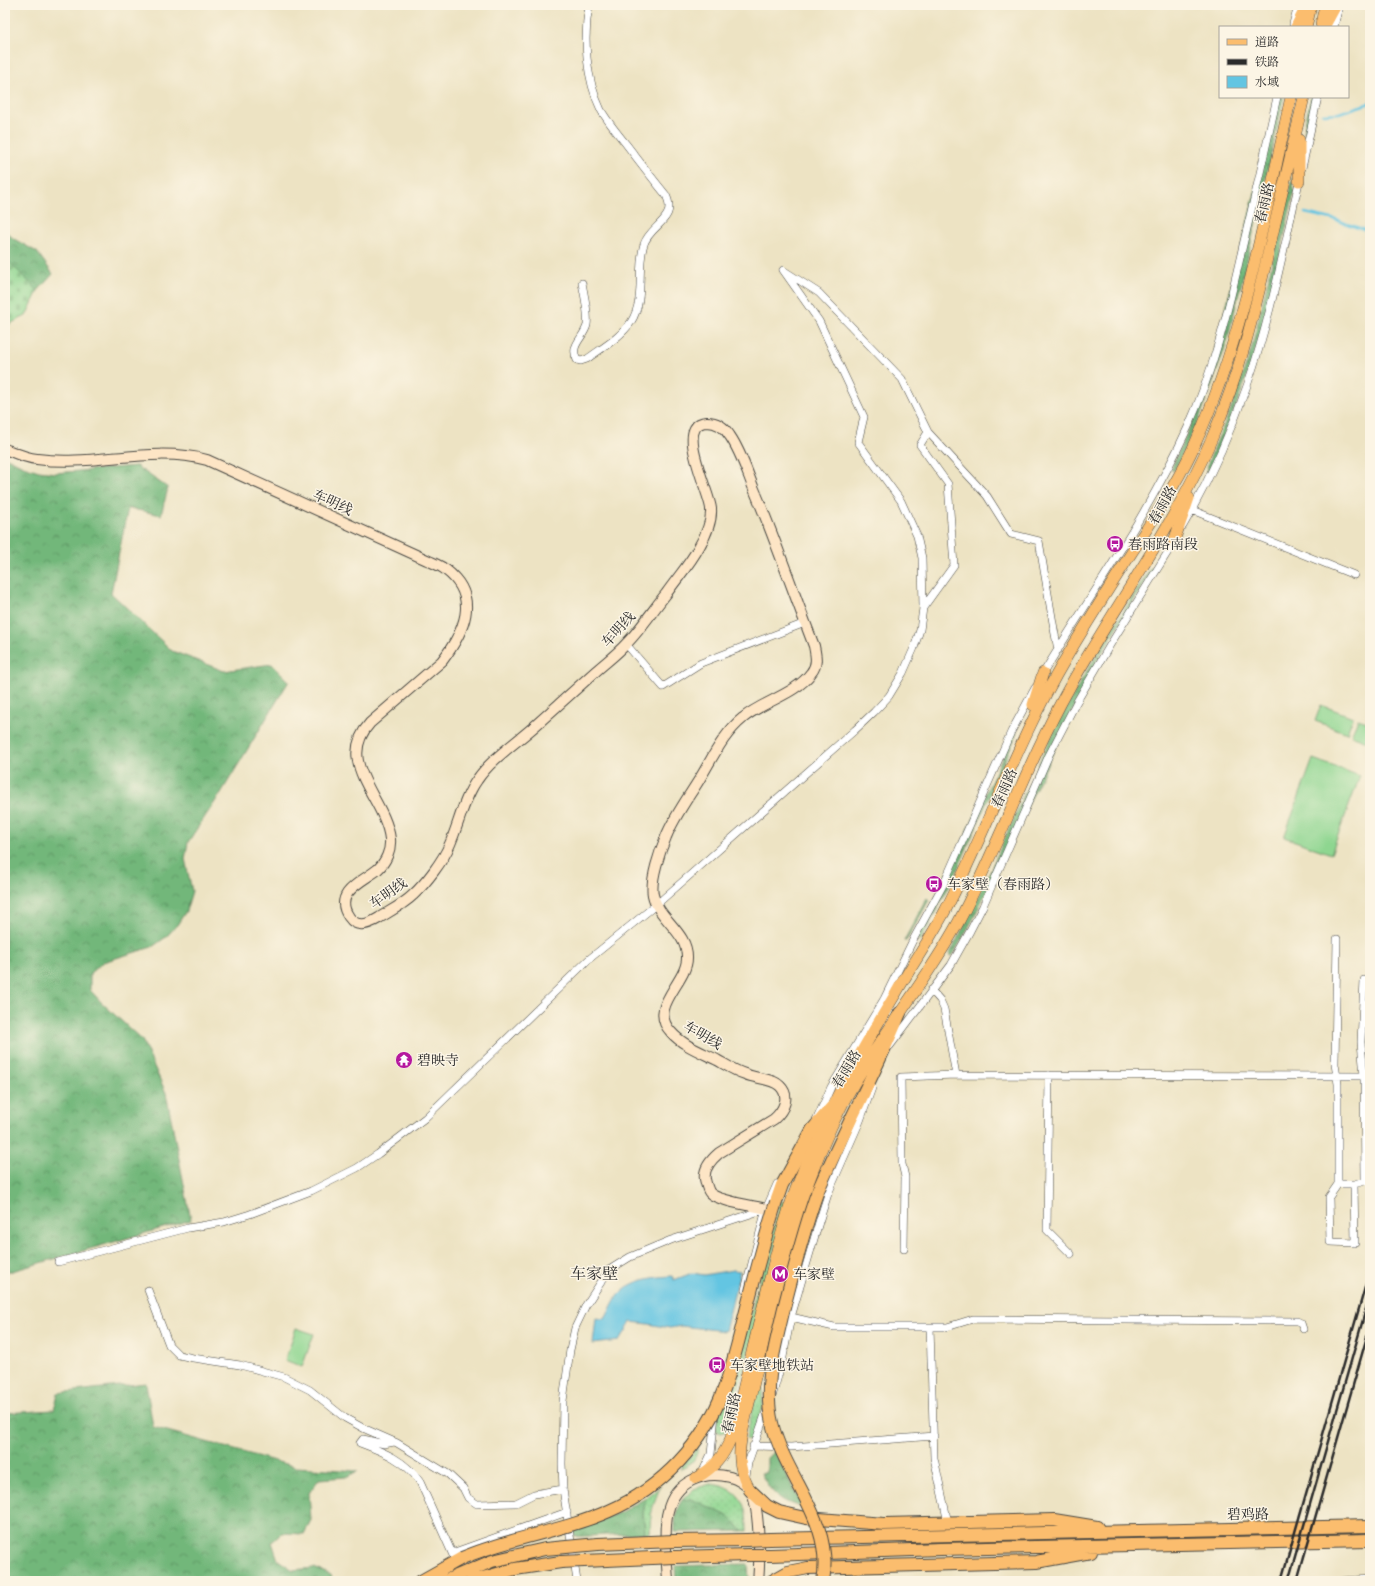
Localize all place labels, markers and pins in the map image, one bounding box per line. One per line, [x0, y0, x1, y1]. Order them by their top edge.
bus stop icon: 春雨路南段 [1105, 534, 1125, 554]
place label: 春雨路南段 [1128, 534, 1198, 554]
bus stop icon: 车家壁（春雨路） [924, 874, 944, 894]
place label: 车家壁（春雨路） [947, 874, 1059, 894]
temple icon: 碧映寺 [394, 1050, 414, 1070]
place label: 碧映寺 [417, 1050, 459, 1070]
metro station icon: 车家壁 [770, 1264, 790, 1284]
place label: 车家壁 [793, 1264, 835, 1284]
bus stop icon: 车家壁地铁站 [707, 1355, 727, 1375]
place label: 车家壁地铁站 [730, 1355, 814, 1375]

